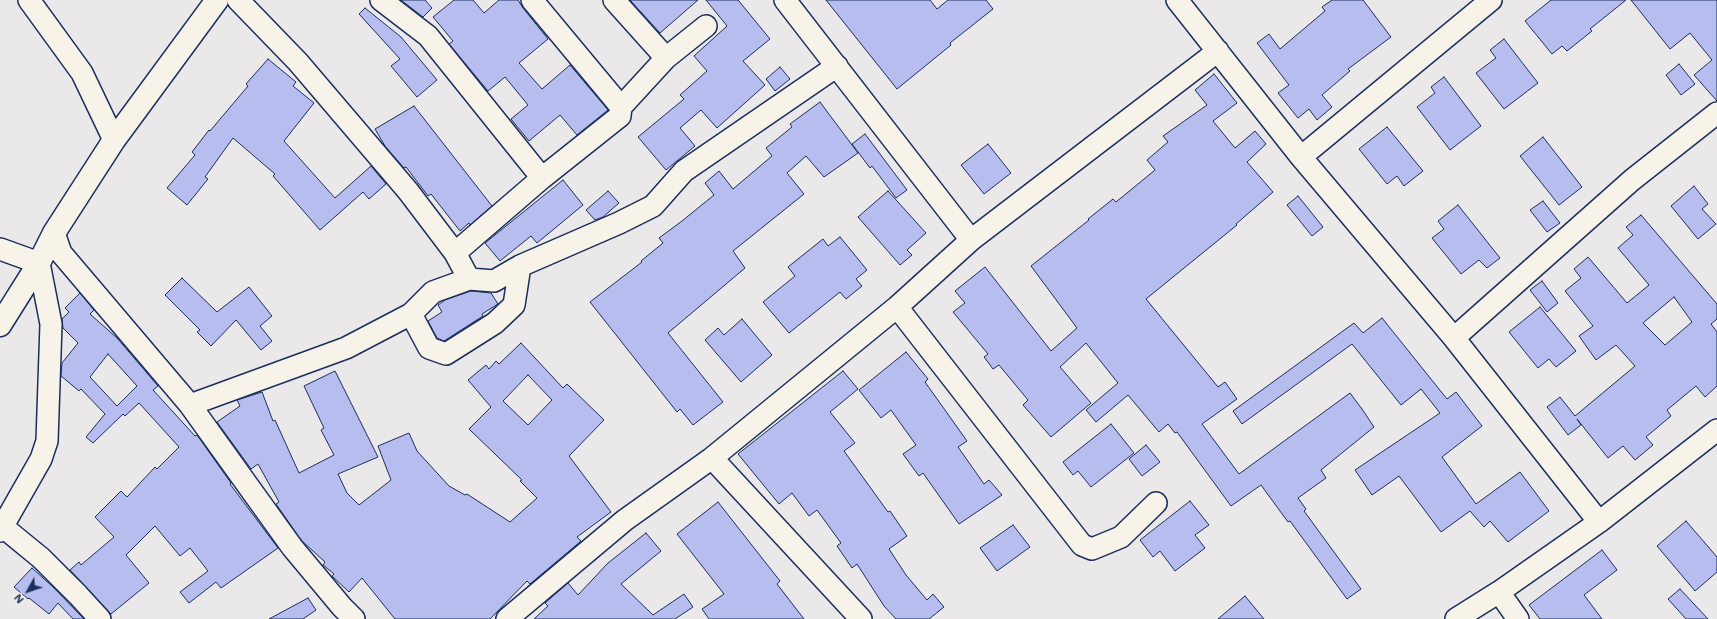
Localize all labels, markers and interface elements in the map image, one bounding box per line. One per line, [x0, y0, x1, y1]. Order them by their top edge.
north arrow [8, 571, 48, 611]
text: N [10, 591, 27, 607]

